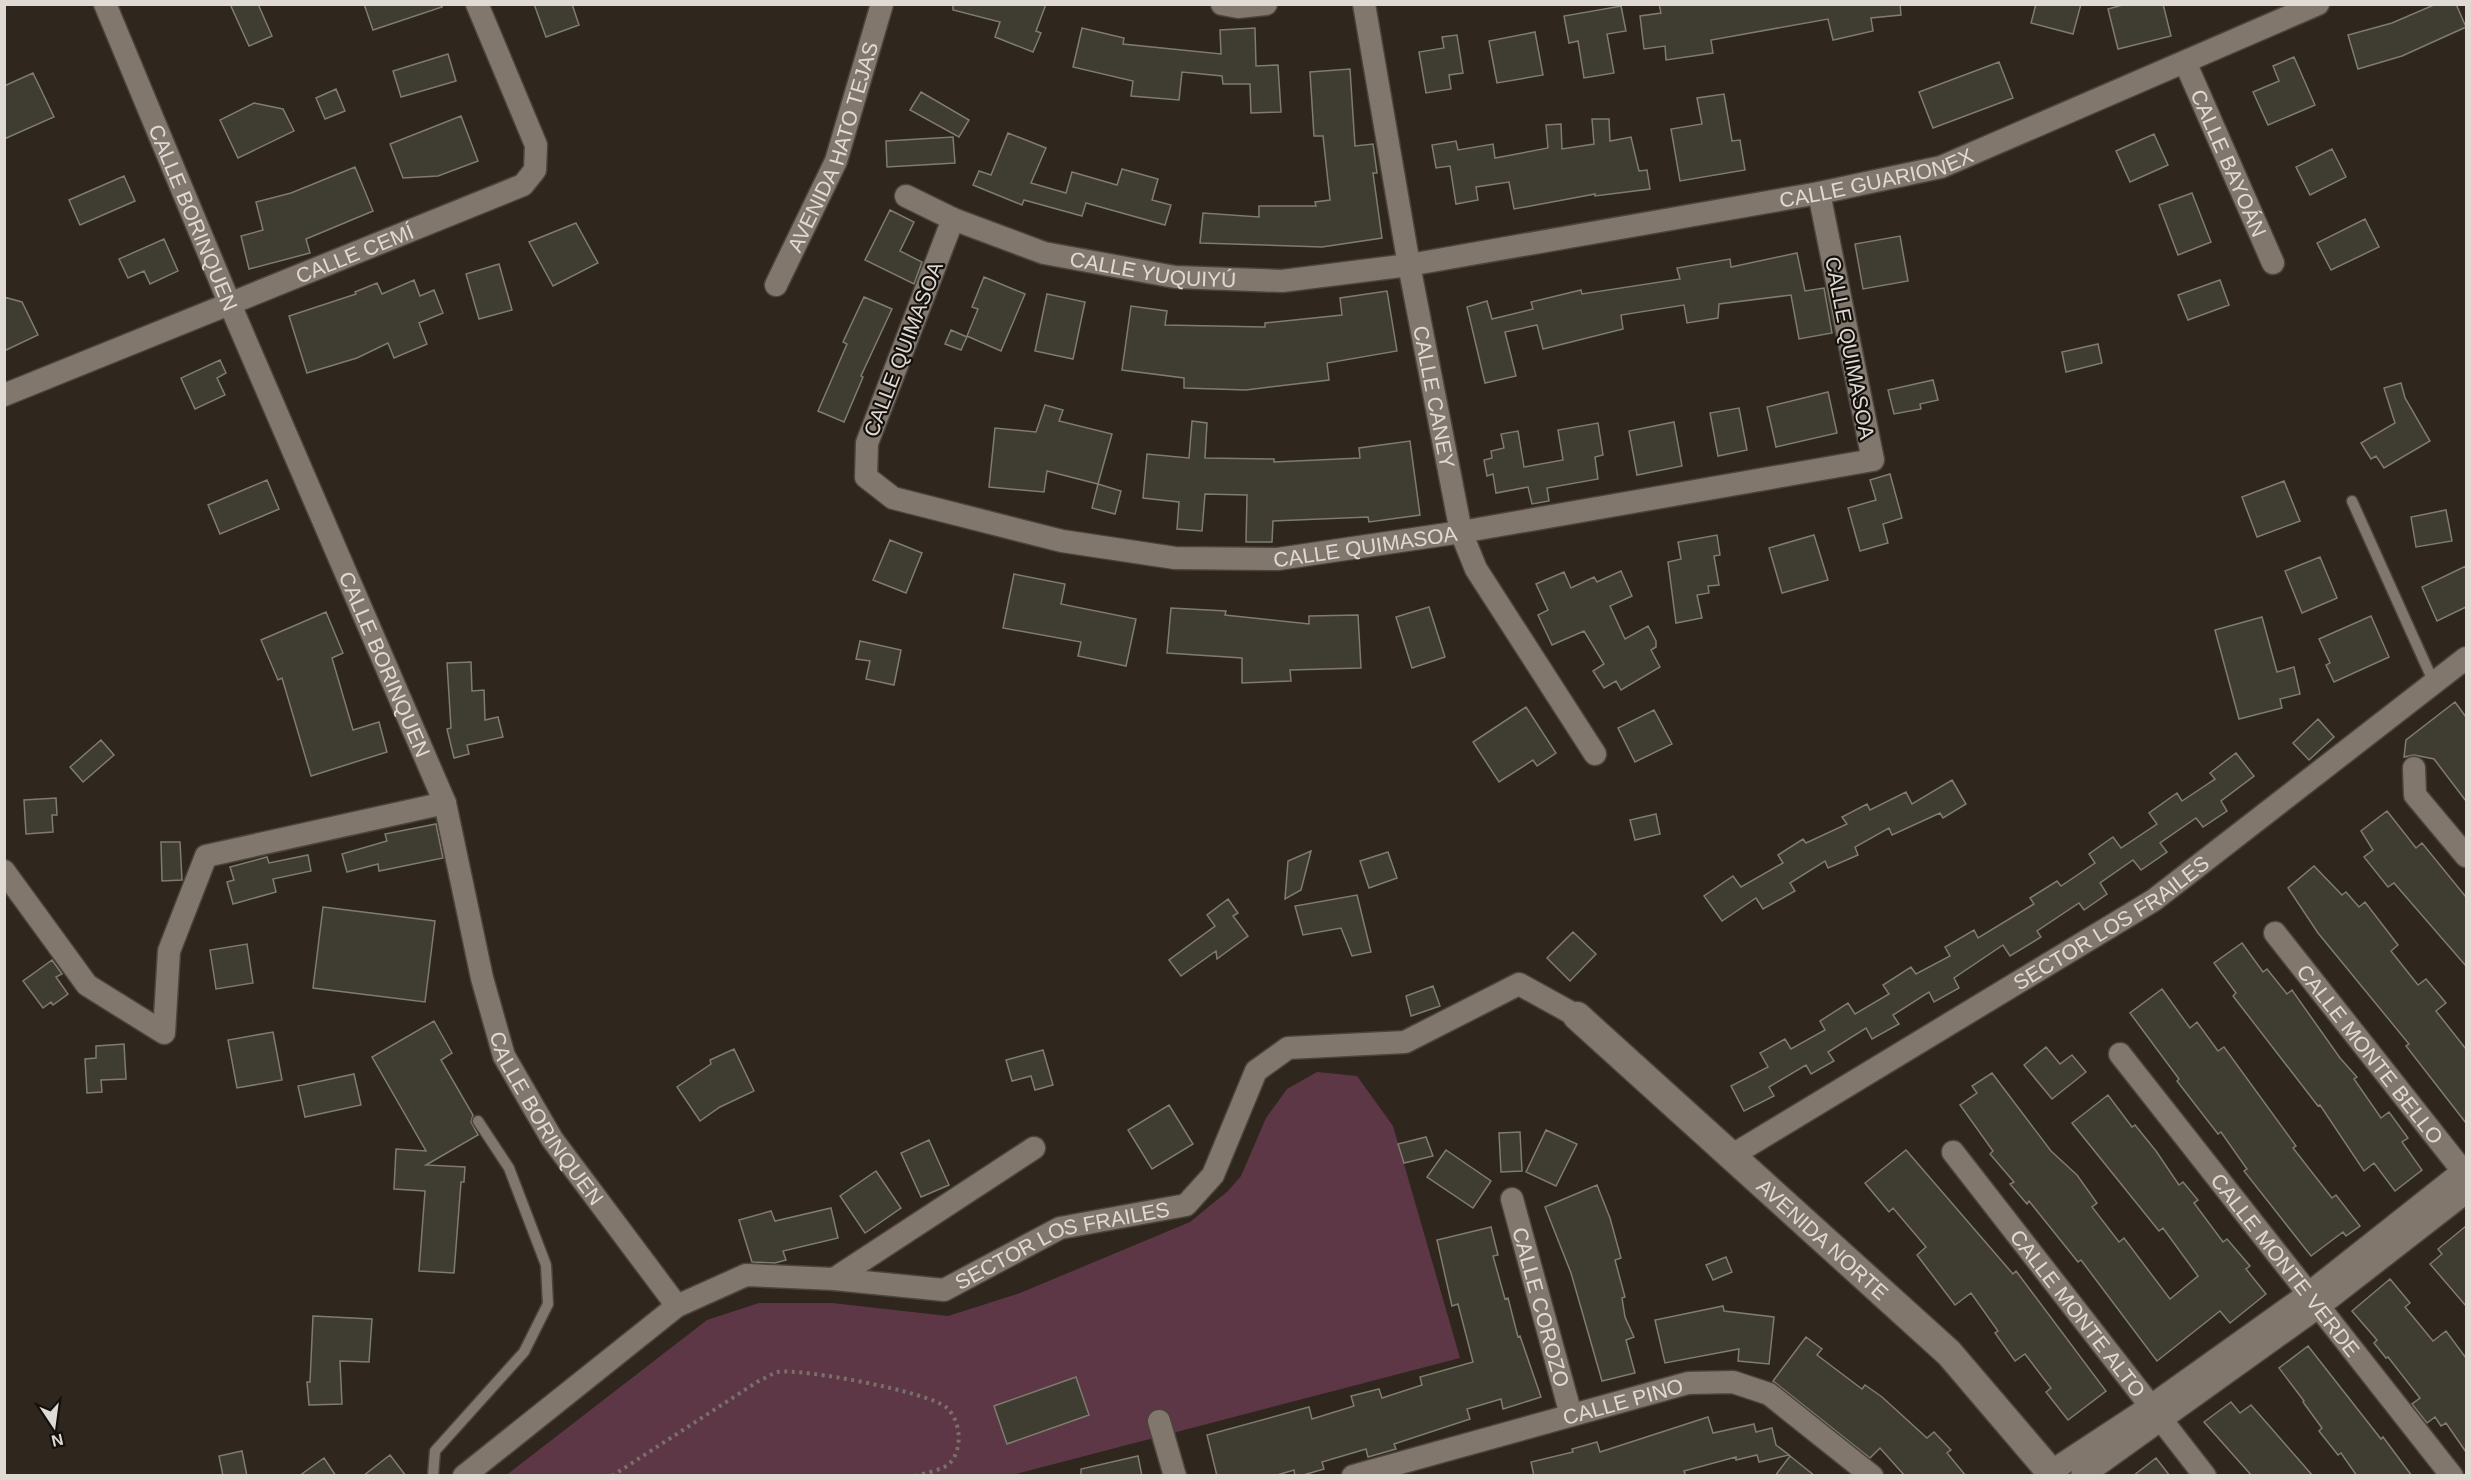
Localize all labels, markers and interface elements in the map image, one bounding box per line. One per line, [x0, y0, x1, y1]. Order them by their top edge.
street label: AVENIDA HATO TEJAS [782, 39, 882, 255]
street label: CALLE BAYOÁN [2187, 86, 2271, 240]
street label: CALLE BORINQUEN [145, 121, 243, 314]
street label: CALLE GUARIONEX [1777, 143, 1976, 211]
street label: CALLE CEMÍ [292, 219, 417, 287]
street label: CALLE YUQUIYÚ [1068, 246, 1237, 291]
street label: CALLE QUIMASOA [1821, 255, 1879, 441]
street label: CALLE QUIMASOA [859, 258, 947, 440]
street label: CALLE CANEY [1410, 323, 1460, 470]
street label: CALLE QUIMASOA [1272, 521, 1459, 571]
street label: CALLE BORINQUEN [335, 568, 435, 760]
street label: SECTOR LOS FRAILES [2009, 851, 2213, 994]
street label: CALLE MONTE BELLO [2293, 960, 2448, 1148]
street label: CALLE BORINQUEN [486, 1029, 608, 1209]
street label: CALLE MONTE VERDE [2207, 1169, 2365, 1361]
street label: AVENIDA NORTE [1753, 1174, 1893, 1304]
street label: SECTOR LOS FRAILES [951, 1197, 1171, 1294]
street label: CALLE COROZO [1509, 1225, 1574, 1389]
street label: CALLE MONTE ALTO [2006, 1225, 2151, 1401]
street label: CALLE PINO [1560, 1373, 1686, 1429]
north arrow [24, 1396, 84, 1456]
text: N [50, 1431, 65, 1450]

